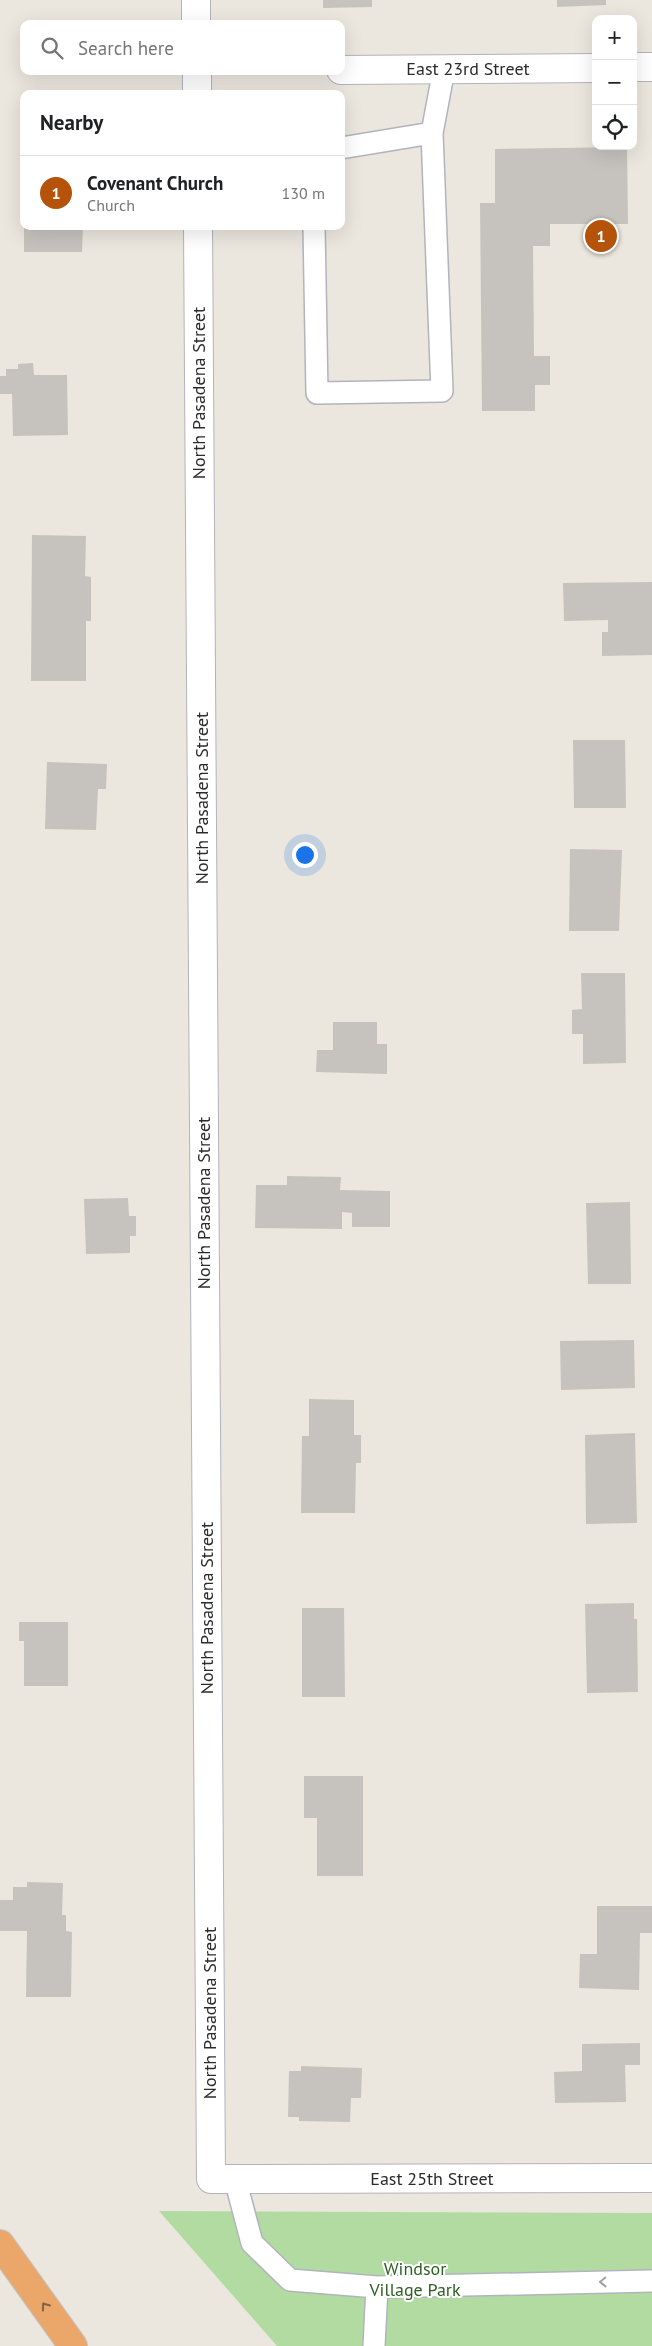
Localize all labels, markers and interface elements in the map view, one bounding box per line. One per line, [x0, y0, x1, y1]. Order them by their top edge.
map controls [592, 15, 637, 150]
button: + [592, 15, 637, 60]
search box [20, 20, 345, 75]
icon: search [38, 34, 66, 62]
text: Search here [78, 36, 174, 60]
street label: East 23rd Street [406, 57, 530, 80]
button: − [592, 60, 637, 105]
button: locate [592, 105, 637, 150]
text: Nearby [40, 109, 103, 136]
text: Covenant Church [87, 171, 223, 195]
text: 1 [51, 183, 61, 203]
text: 130 m [282, 183, 325, 203]
text: Church [87, 195, 135, 215]
pin: 1 [585, 217, 617, 255]
street label: North Pasadena Street [187, 307, 210, 479]
street label: North Pasadena Street [190, 712, 213, 884]
your location [292, 842, 318, 868]
street label: North Pasadena Street [192, 1117, 215, 1289]
street label: North Pasadena Street [195, 1522, 218, 1694]
street label: North Pasadena Street [198, 1927, 221, 2099]
street label: East 25th Street [370, 2167, 494, 2190]
park label: Windsor Village Park [368, 2257, 461, 2301]
one-way arrow [599, 2277, 607, 2287]
one-way arrow [42, 2303, 51, 2312]

